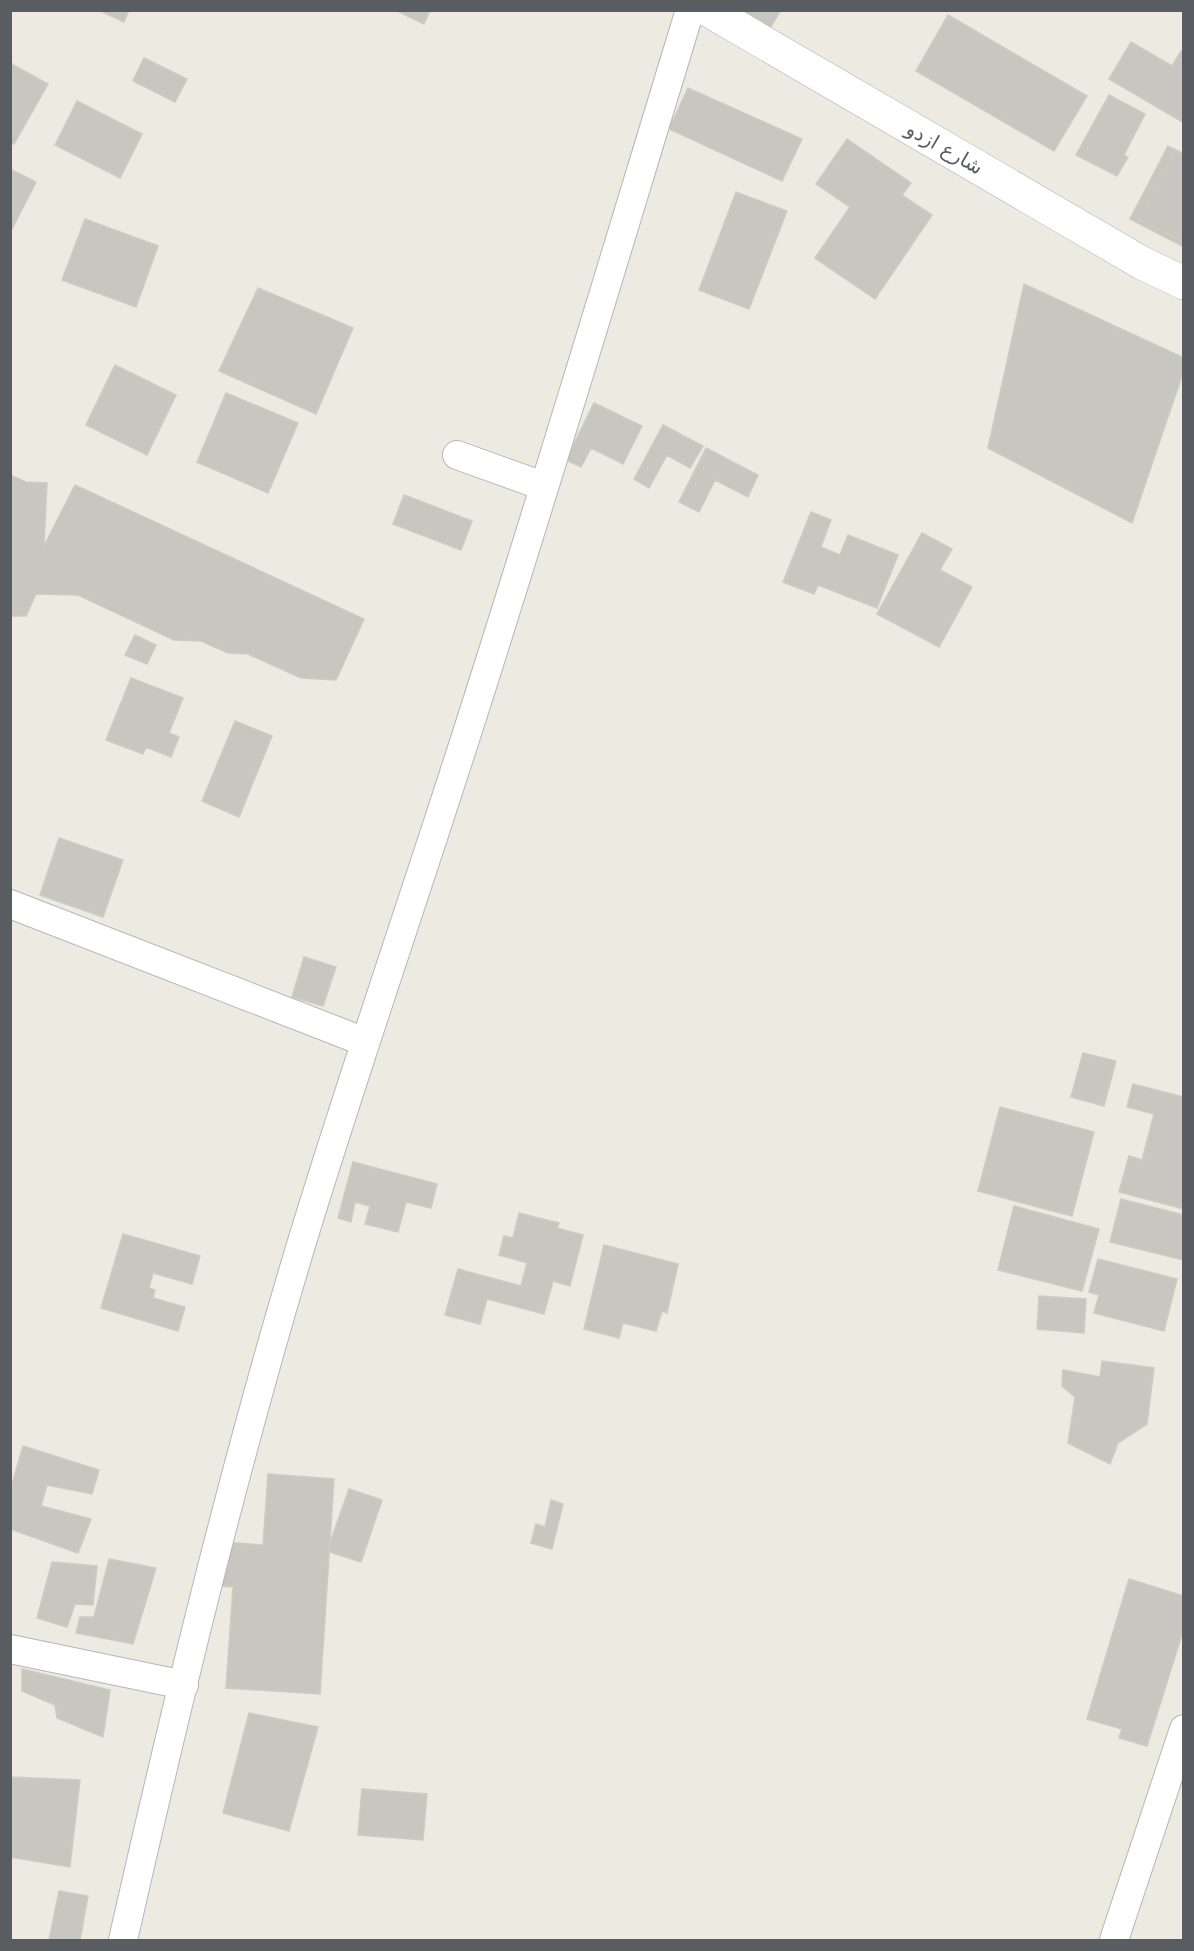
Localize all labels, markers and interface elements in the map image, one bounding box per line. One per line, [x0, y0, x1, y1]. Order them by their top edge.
street label: شارع ازدو [902, 116, 988, 180]

